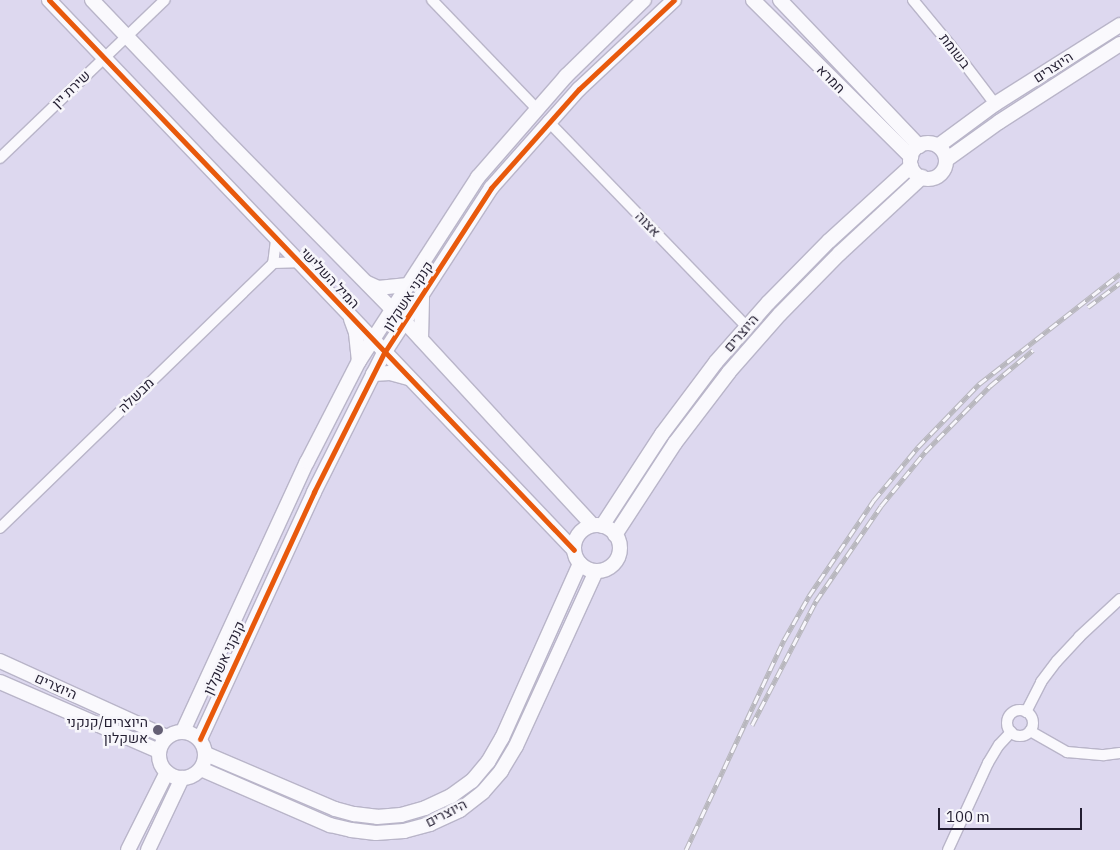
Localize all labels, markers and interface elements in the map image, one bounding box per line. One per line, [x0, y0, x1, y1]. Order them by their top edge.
street label: בשומת [936, 30, 974, 72]
street label: היוצרים [1030, 48, 1076, 86]
street label: חמרא [813, 61, 849, 97]
street label: שירת יין [48, 67, 94, 111]
street label: אצוה [632, 208, 664, 240]
street label: המיל השלישי [297, 244, 363, 312]
street label: קנקני אשקלון [379, 258, 437, 334]
street label: היוצרים [720, 311, 762, 355]
street label: מבשלה [115, 374, 157, 416]
street label: קנקני אשקלון [200, 619, 248, 697]
street label: היוצרים [32, 669, 80, 703]
place label: היוצרים/קנקני אשקלון [67, 714, 148, 746]
marker: היוצרים/קנקני אשקלון [152, 724, 164, 736]
street label: היוצרים [422, 795, 470, 831]
scale bar [940, 798, 1084, 830]
text: 100 m [946, 807, 990, 826]

